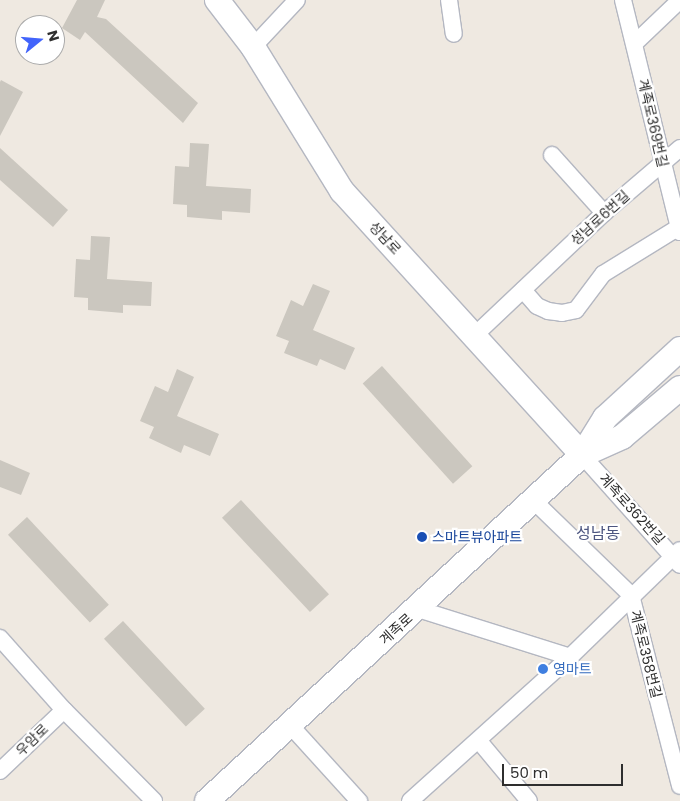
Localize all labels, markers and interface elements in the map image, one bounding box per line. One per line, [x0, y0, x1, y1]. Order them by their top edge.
north arrow [15, 15, 65, 65]
text: N [42, 28, 64, 44]
street label: 계족로369번길 [635, 77, 671, 169]
street label: 성남로6번길 [567, 187, 633, 249]
street label: 성남로 [366, 218, 404, 258]
street label: 계족로362번길 [596, 470, 668, 548]
district label: 성남동 [576, 524, 620, 544]
place label: 스마트뷰아파트 [432, 529, 522, 545]
marker: 스마트뷰아파트 [416, 531, 428, 543]
street label: 계족로358번길 [627, 608, 665, 700]
street label: 계족로 [376, 610, 416, 648]
place label: 영마트 [553, 661, 592, 677]
marker: 영마트 [537, 663, 549, 675]
street label: 우암로 [12, 721, 52, 759]
scale bar [505, 754, 626, 786]
text: 50 m [510, 762, 548, 783]

